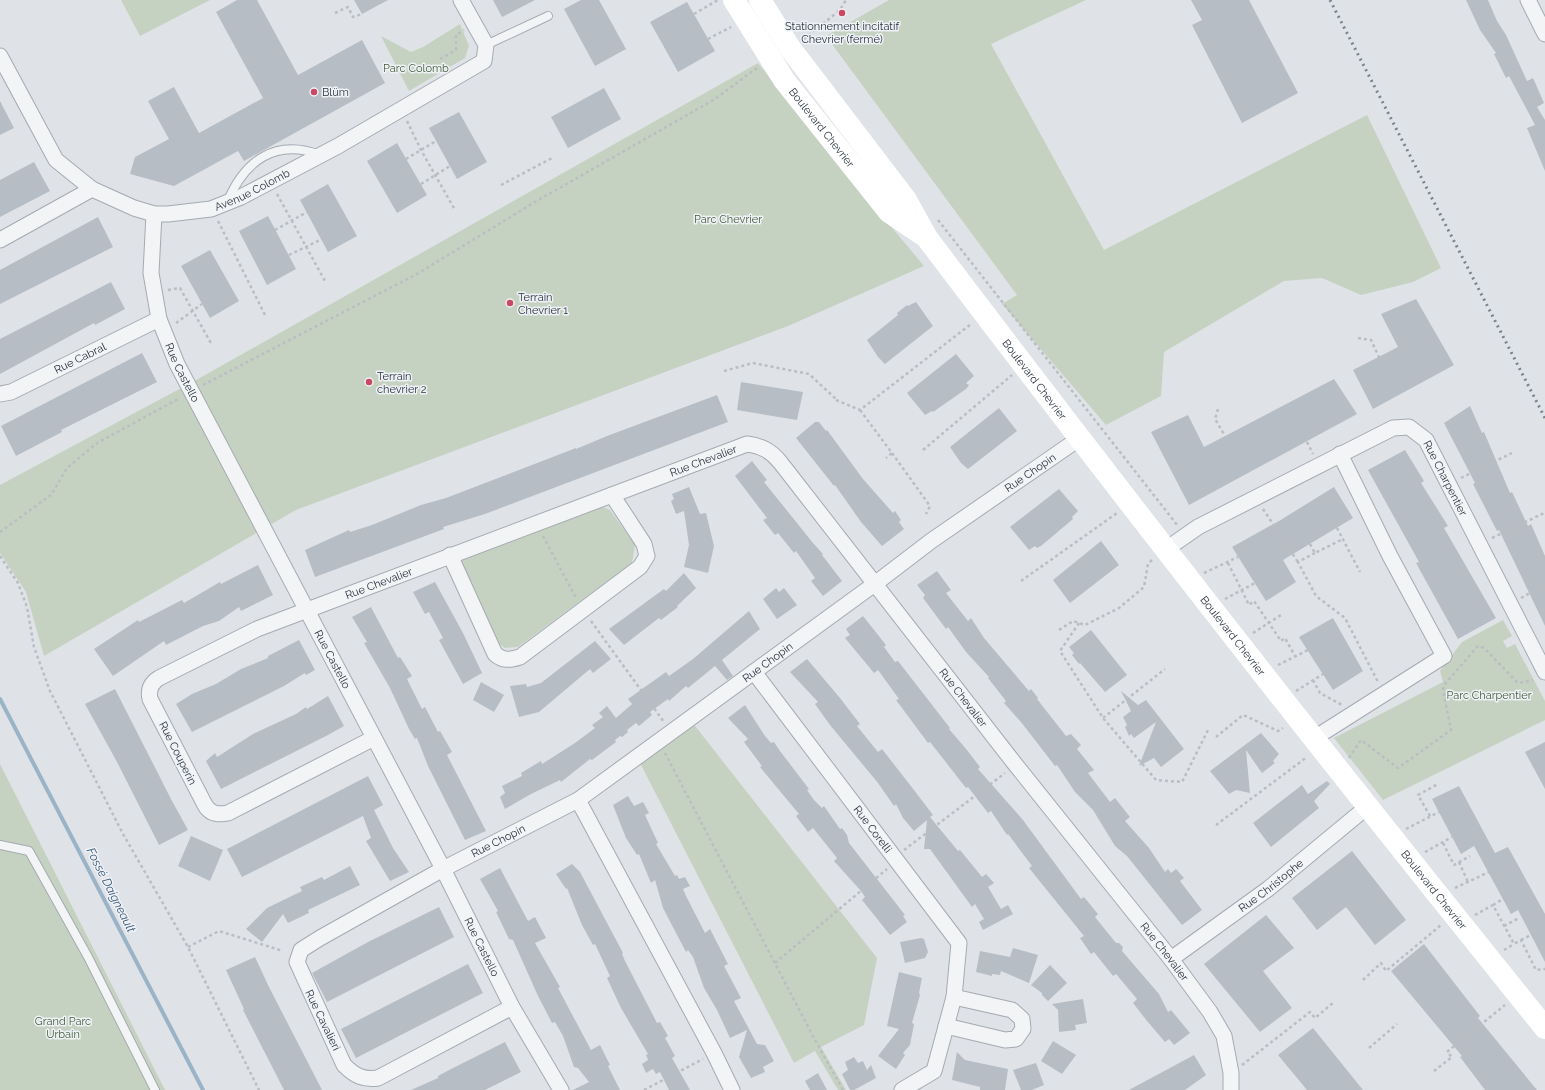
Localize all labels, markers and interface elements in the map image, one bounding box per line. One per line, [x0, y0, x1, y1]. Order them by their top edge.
marker: Stationnement incitatif Chevrier (fermé) [837, 8, 847, 18]
place label: Stationnement incitatif Chevrier (fermé) [785, 20, 899, 46]
park label: Parc Colomb [383, 62, 449, 75]
place label: Blüm [322, 86, 349, 99]
street label: Boulevard Chevrier [786, 86, 857, 170]
marker: Blüm [309, 87, 319, 97]
street label: Avenue Colomb [213, 166, 292, 214]
park label: Parc Chevrier [694, 213, 762, 226]
place label: Terrain Chevrier 1 [518, 291, 568, 317]
marker: Terrain Chevrier 1 [505, 298, 515, 308]
street label: Boulevard Chevrier [999, 337, 1069, 423]
street label: Rue Cabral [52, 340, 108, 377]
street label: Rue Castello [162, 341, 202, 405]
place label: Terrain chevrier 2 [377, 370, 427, 396]
marker: Terrain chevrier 2 [364, 377, 374, 387]
street label: Rue Charpentier [1420, 438, 1470, 518]
street label: Rue Chevalier [668, 442, 739, 480]
street label: Rue Chopin [1002, 451, 1058, 495]
street label: Rue Chevalier [343, 565, 414, 602]
street label: Boulevard Chevrier [1197, 594, 1268, 678]
street label: Rue Castello [311, 628, 353, 691]
street label: Rue Chopin [740, 640, 795, 685]
street label: Rue Chevalier [936, 666, 990, 730]
park label: Parc Charpentier [1446, 689, 1532, 702]
street label: Rue Couperin [156, 719, 199, 787]
street label: Rue Corelli [850, 803, 894, 856]
street label: Rue Chopin [469, 822, 528, 860]
water label: Fossé Daigneault [84, 845, 138, 935]
street label: Boulevard Chevrier [1398, 848, 1469, 932]
street label: Rue Christophe [1236, 856, 1306, 915]
street label: Rue Castello [461, 915, 502, 979]
street label: Rue Chevalier [1137, 920, 1191, 984]
street label: Rue Cavalieri [302, 988, 343, 1053]
park label: Grand Parc Urbain [35, 1015, 91, 1041]

